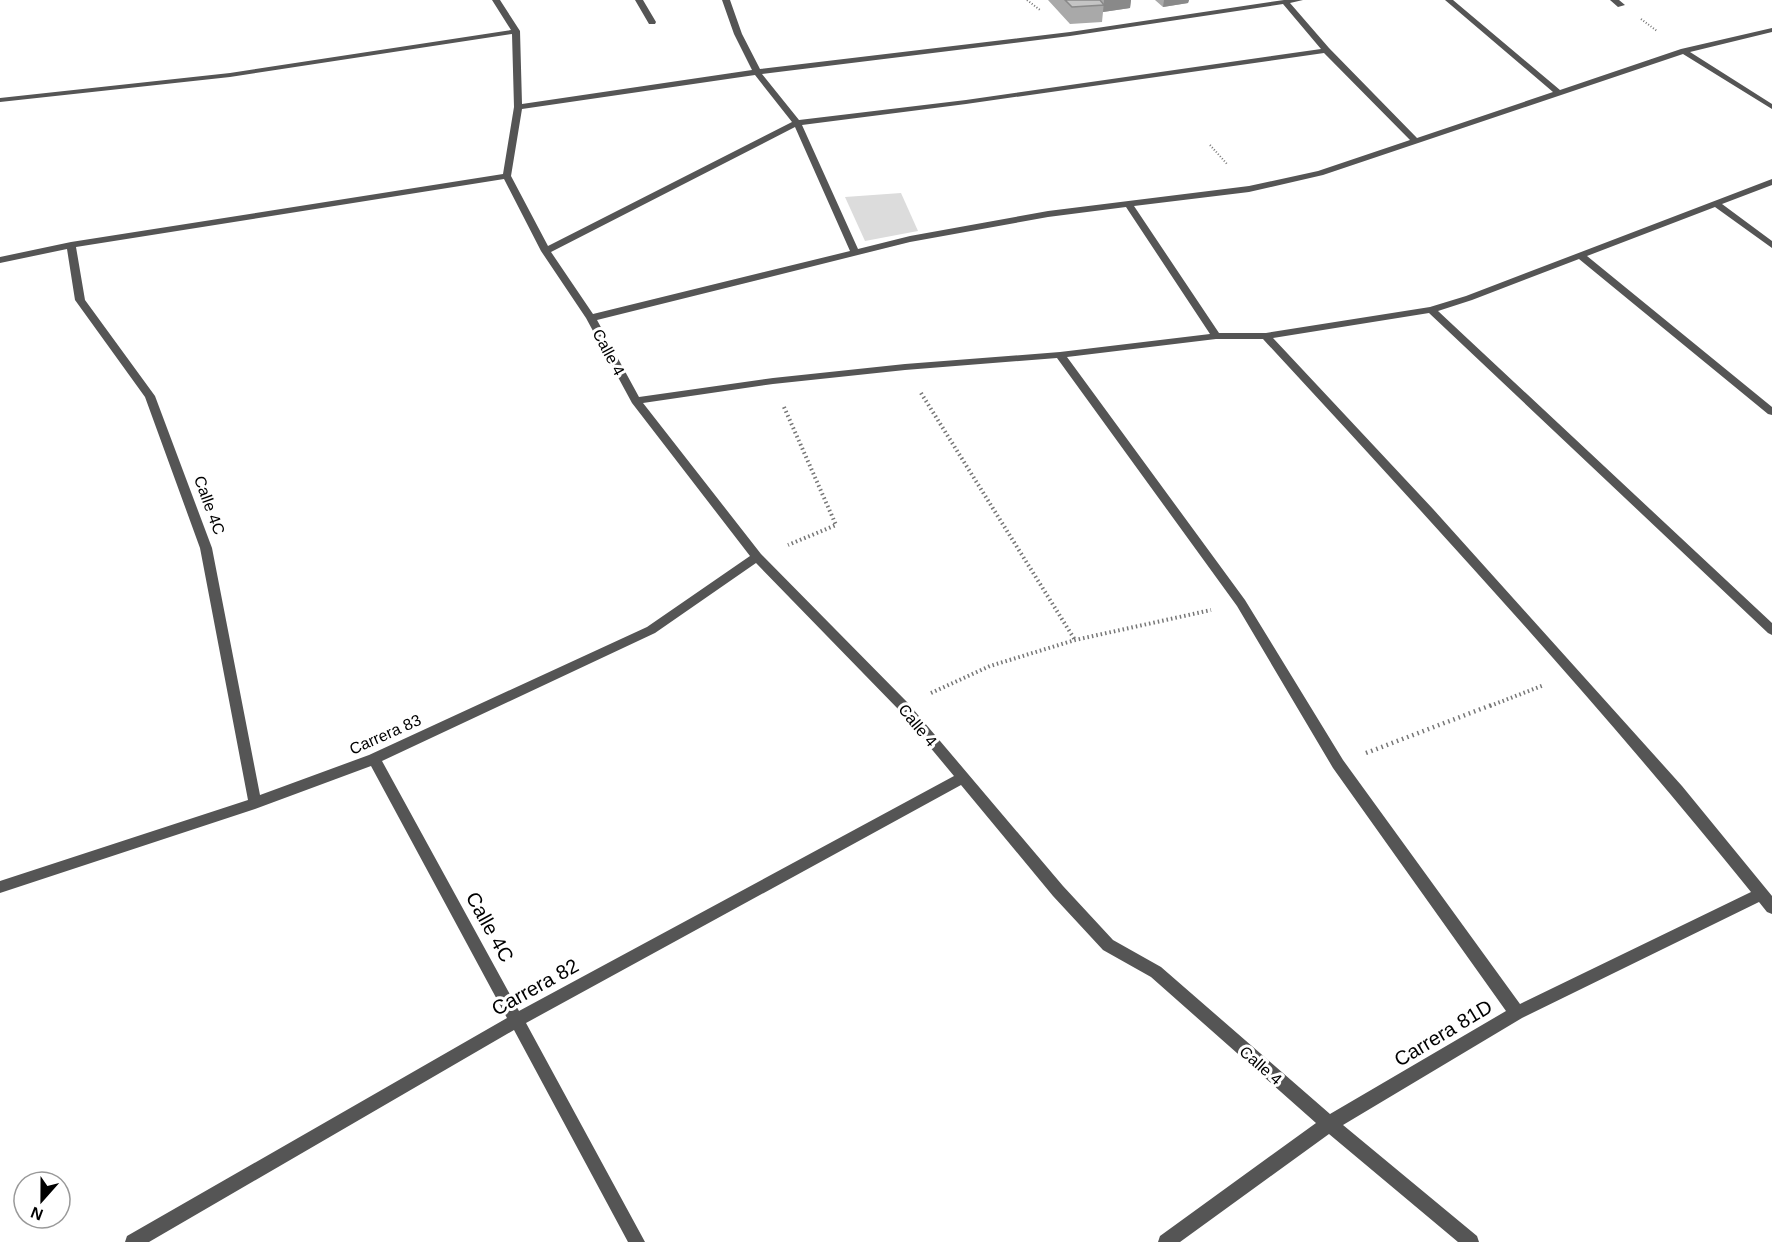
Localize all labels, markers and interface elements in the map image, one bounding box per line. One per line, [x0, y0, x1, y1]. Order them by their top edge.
street label: Calle 4 [589, 326, 628, 378]
street label: Calle 4C [191, 473, 228, 537]
street label: Calle 4 [895, 701, 940, 750]
street label: Carrera 83 [347, 711, 424, 758]
street label: Calle 4C [462, 888, 518, 966]
street label: Carrera 82 [488, 954, 582, 1020]
street label: Carrera 81D [1390, 995, 1496, 1071]
street label: Calle 4 [1236, 1043, 1285, 1088]
north arrow [12, 1170, 72, 1230]
text: N [28, 1204, 45, 1224]

